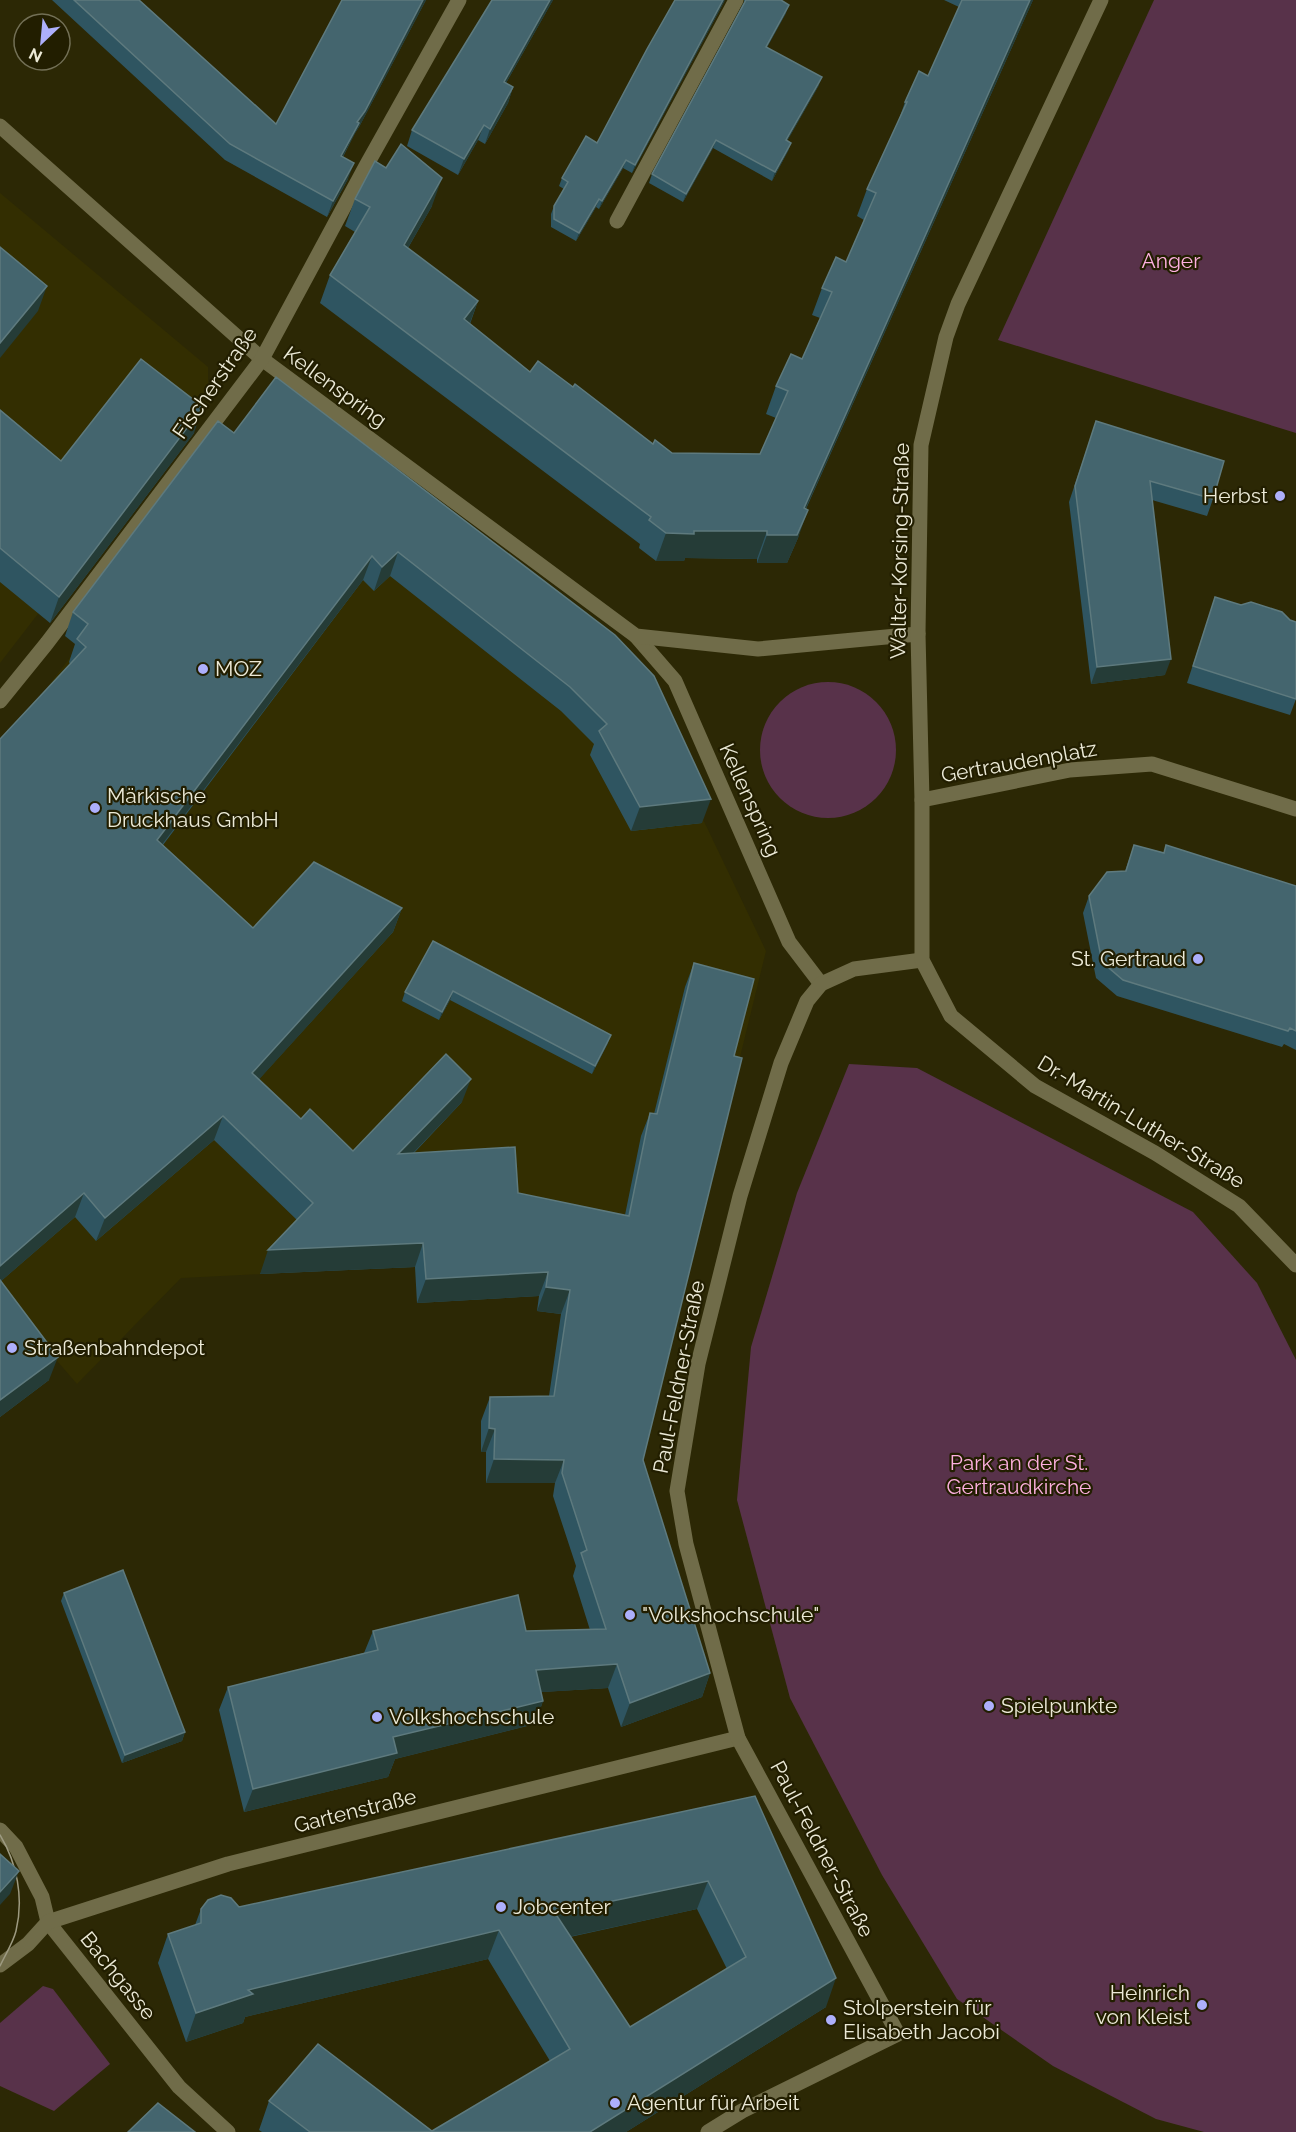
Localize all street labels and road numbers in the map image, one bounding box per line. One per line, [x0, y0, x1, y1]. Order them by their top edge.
street label: Fischerstraße [167, 322, 262, 443]
street label: Kellenspring [279, 341, 392, 432]
street label: Walter-Korsing-Straße [885, 443, 914, 659]
street label: Gertraudenplatz [939, 735, 1099, 788]
street label: Kellenspring [714, 739, 787, 860]
street label: Dr.-Martin-Luther-Straße [1033, 1050, 1249, 1193]
street label: Paul-Feldner-Straße [648, 1278, 709, 1476]
street label: Paul-Feldner-Straße [765, 1756, 880, 1941]
street label: Gartenstraße [291, 1783, 419, 1838]
street label: Bachgasse [75, 1927, 162, 2025]

